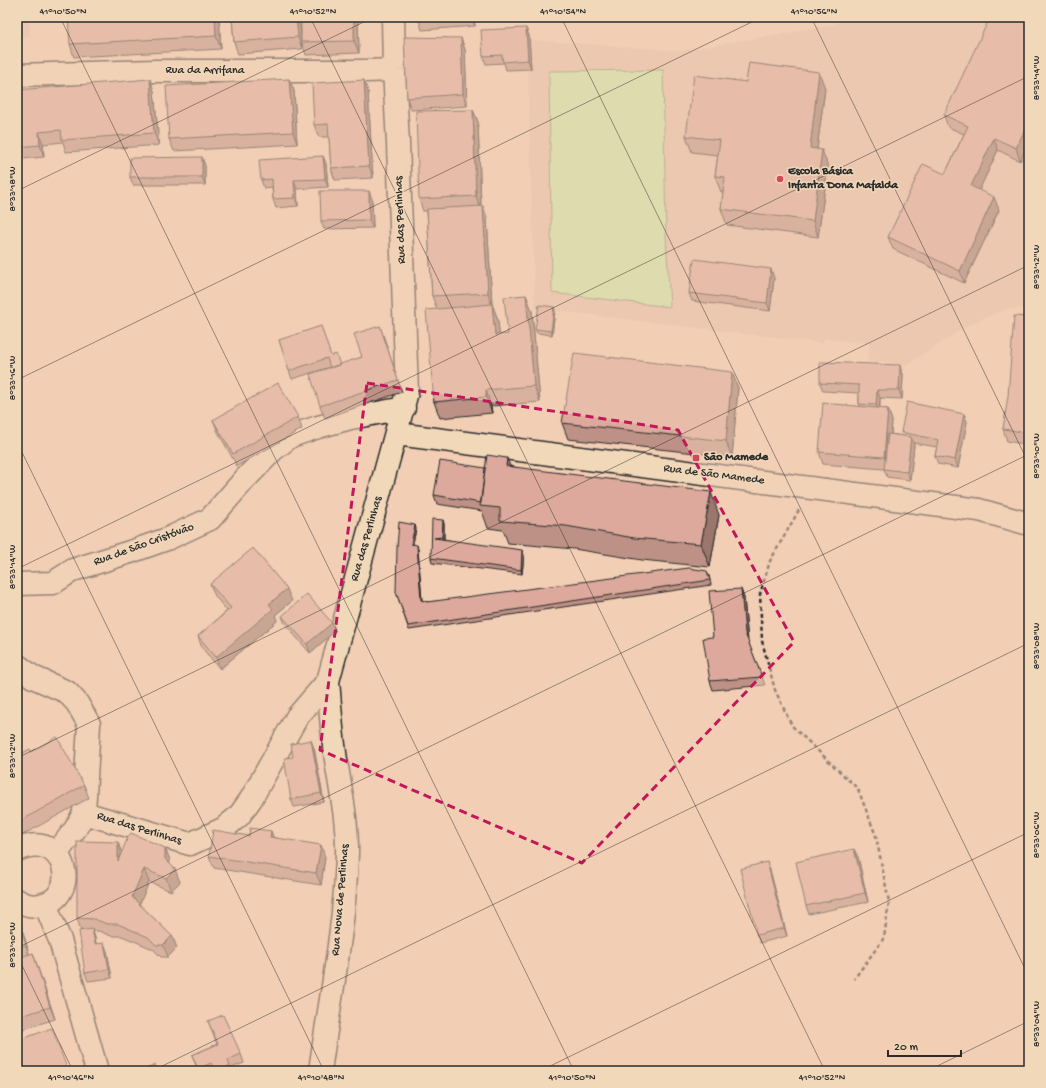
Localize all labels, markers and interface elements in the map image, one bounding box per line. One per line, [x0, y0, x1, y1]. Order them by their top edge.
text: 41°10'50"N [39, 6, 87, 18]
text: 41°10'52"N [290, 6, 337, 18]
text: 41°10'54"N [540, 6, 587, 18]
text: 41°10'56"N [791, 6, 838, 18]
text: 8°33'14"W [1031, 55, 1043, 100]
street label: Rua da Arrifana [166, 64, 245, 78]
place label: Escola Básica Infanta Dona Mafalda [787, 165, 899, 193]
text: 8°33'18"W [7, 166, 19, 212]
marker: Escola Básica Infanta Dona Mafalda [775, 174, 785, 184]
street label: Rua das Perlinhas [392, 175, 410, 264]
text: 8°33'12"W [1031, 244, 1043, 289]
text: 8°33'16"W [7, 355, 19, 400]
text: 8°33'10"W [1031, 433, 1043, 479]
place label: São Mamede [704, 451, 769, 465]
marker: São Mamede [691, 453, 701, 463]
street label: Rua de São Mamede [663, 462, 766, 488]
street label: Rua das Perlinhas [348, 494, 386, 583]
street label: Rua de São Cristóvão [92, 520, 196, 570]
text: 8°33'14"W [7, 544, 19, 589]
text: 8°33'08"W [1031, 622, 1043, 669]
text: 8°33'12"W [7, 733, 19, 778]
street label: Rua das Perlinhas [95, 809, 184, 849]
text: 8°33'06"W [1031, 811, 1043, 858]
street label: Rua Nova de Perlinhas [329, 843, 353, 956]
text: 8°33'10"W [7, 922, 19, 968]
text: 8°33'04"W [1031, 1001, 1043, 1047]
scale bar [888, 1032, 961, 1058]
text: 20 m [894, 1041, 919, 1055]
text: 41°10'46"N [48, 1072, 94, 1084]
text: 41°10'48"N [298, 1072, 345, 1084]
text: 41°10'50"N [548, 1072, 596, 1084]
text: 41°10'52"N [799, 1072, 846, 1084]

